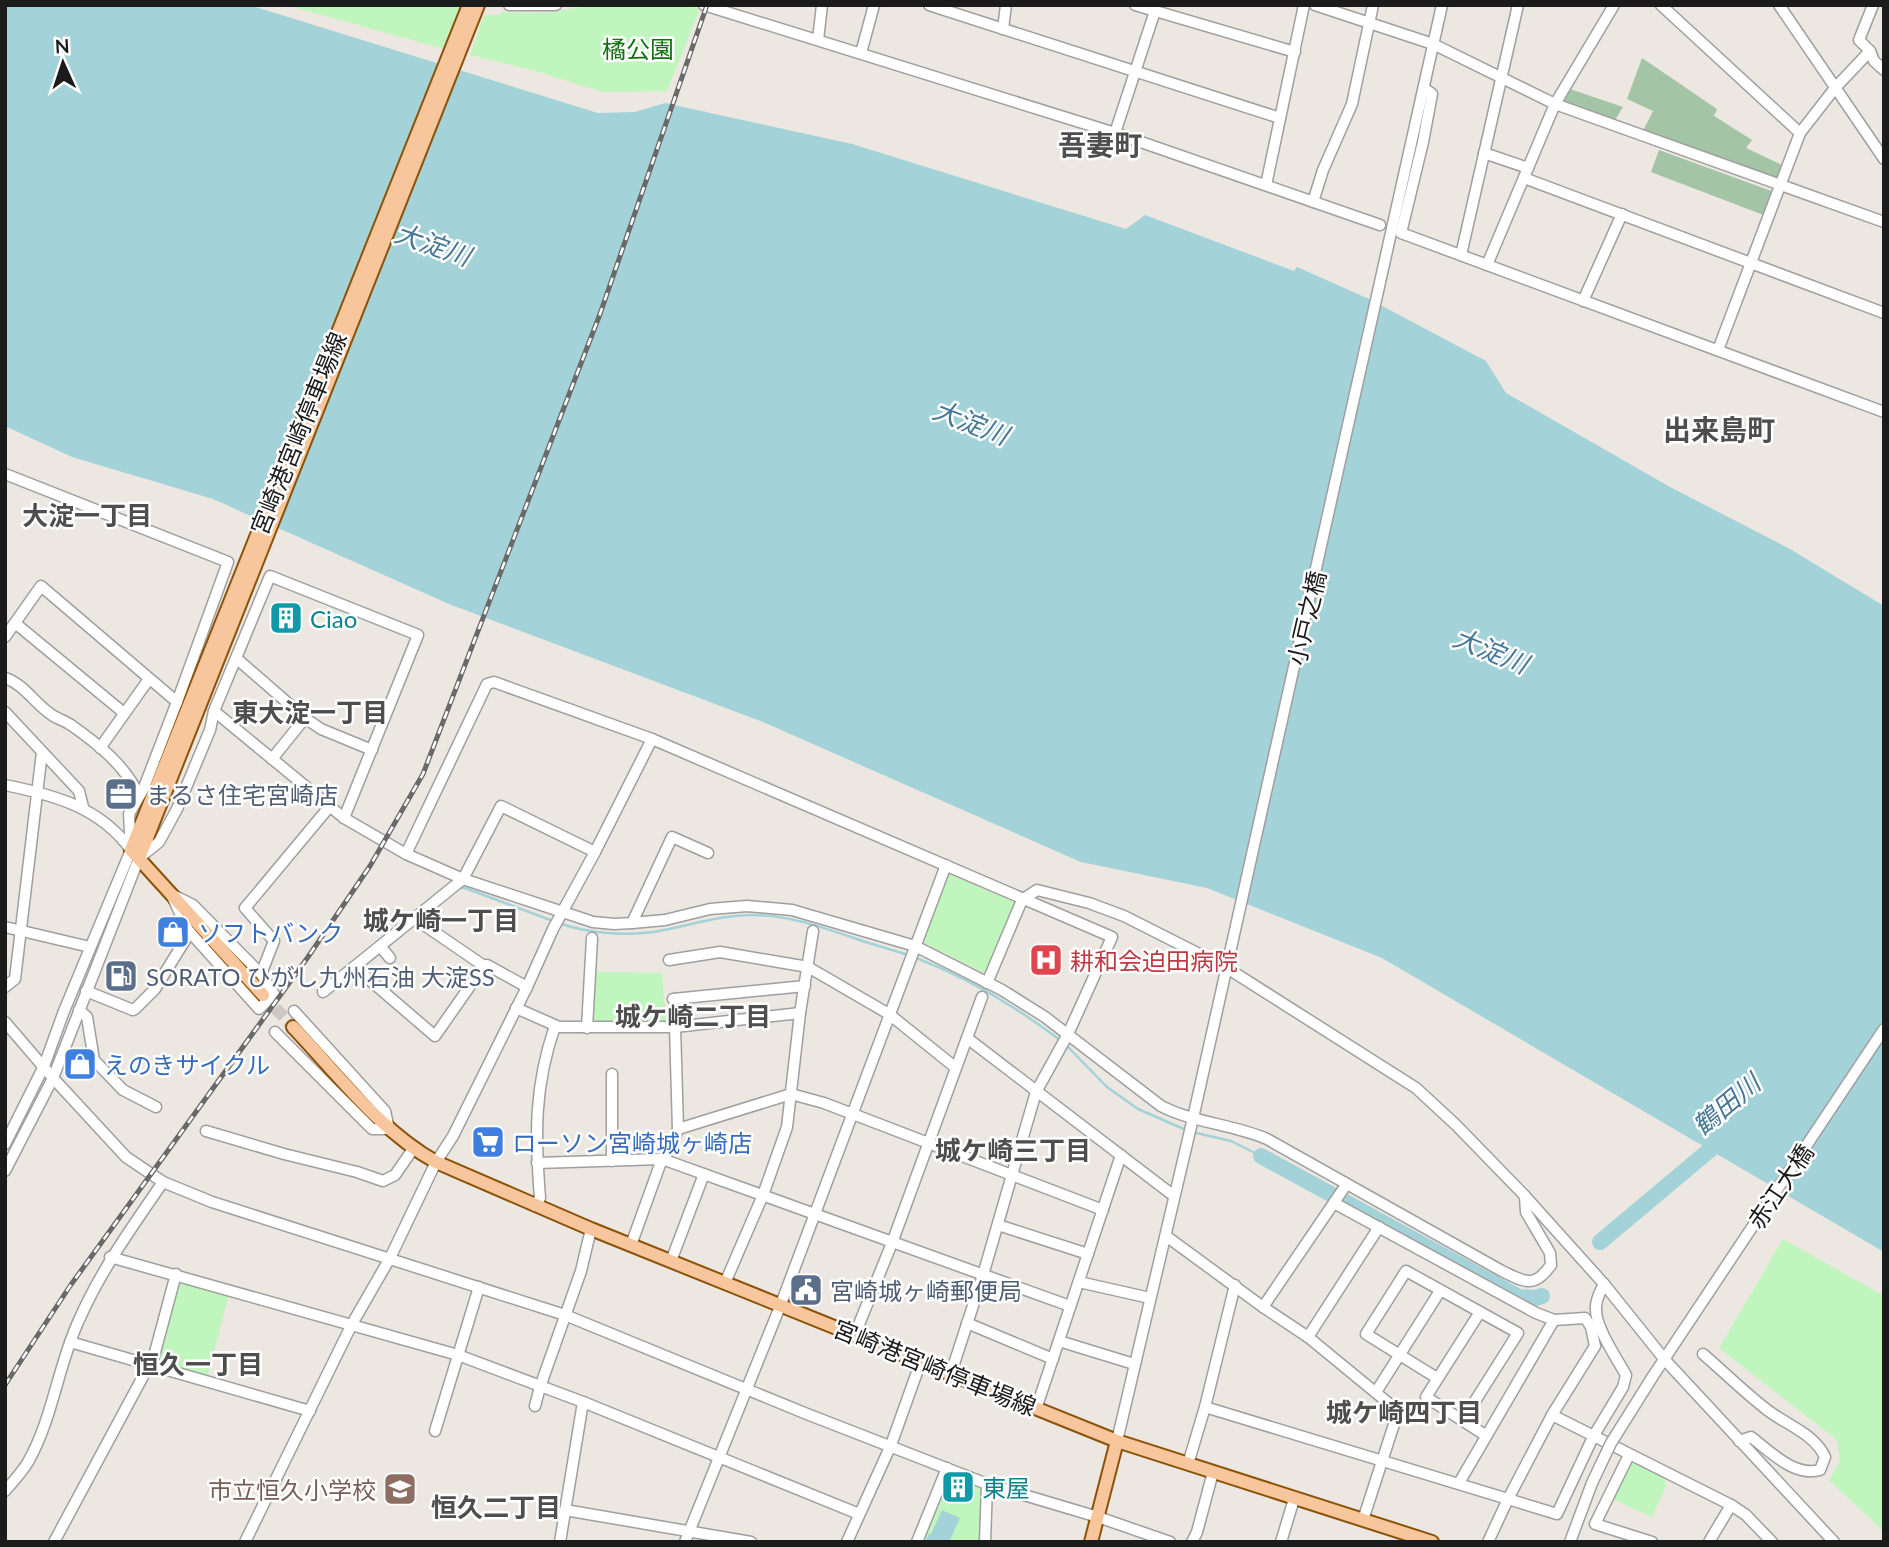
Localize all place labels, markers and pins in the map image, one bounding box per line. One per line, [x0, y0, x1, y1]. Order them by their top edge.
building icon: Ciao [267, 599, 305, 637]
place label: Ciao [310, 604, 357, 633]
office icon: まるさ住宅宮崎店 [102, 775, 140, 813]
place label: まるさ住宅宮崎店 [146, 780, 338, 809]
shop icon: ソフトバンク [154, 913, 192, 951]
place label: ソフトバンク [198, 918, 343, 947]
hospital icon: 耕和会迫田病院 [1027, 941, 1065, 979]
place label: 耕和会迫田病院 [1070, 946, 1238, 975]
fuel station icon: SORATO ひがし九州石油 大淀SS [102, 957, 140, 995]
place label: SORATO ひがし九州石油 大淀SS [146, 962, 495, 991]
shop icon: えのきサイクル [61, 1045, 99, 1083]
place label: えのきサイクル [104, 1050, 270, 1079]
supermarket icon: ローソン宮崎城ヶ崎店 [469, 1123, 507, 1161]
place label: ローソン宮崎城ヶ崎店 [512, 1128, 752, 1157]
public building icon: 宮崎城ヶ崎郵便局 [787, 1271, 825, 1309]
place label: 宮崎城ヶ崎郵便局 [830, 1276, 1022, 1305]
building icon: 東屋 [939, 1468, 977, 1506]
school or university icon: 市立恒久小学校 [381, 1470, 419, 1508]
place label: 東屋 [982, 1473, 1030, 1502]
place label: 市立恒久小学校 [208, 1475, 376, 1504]

